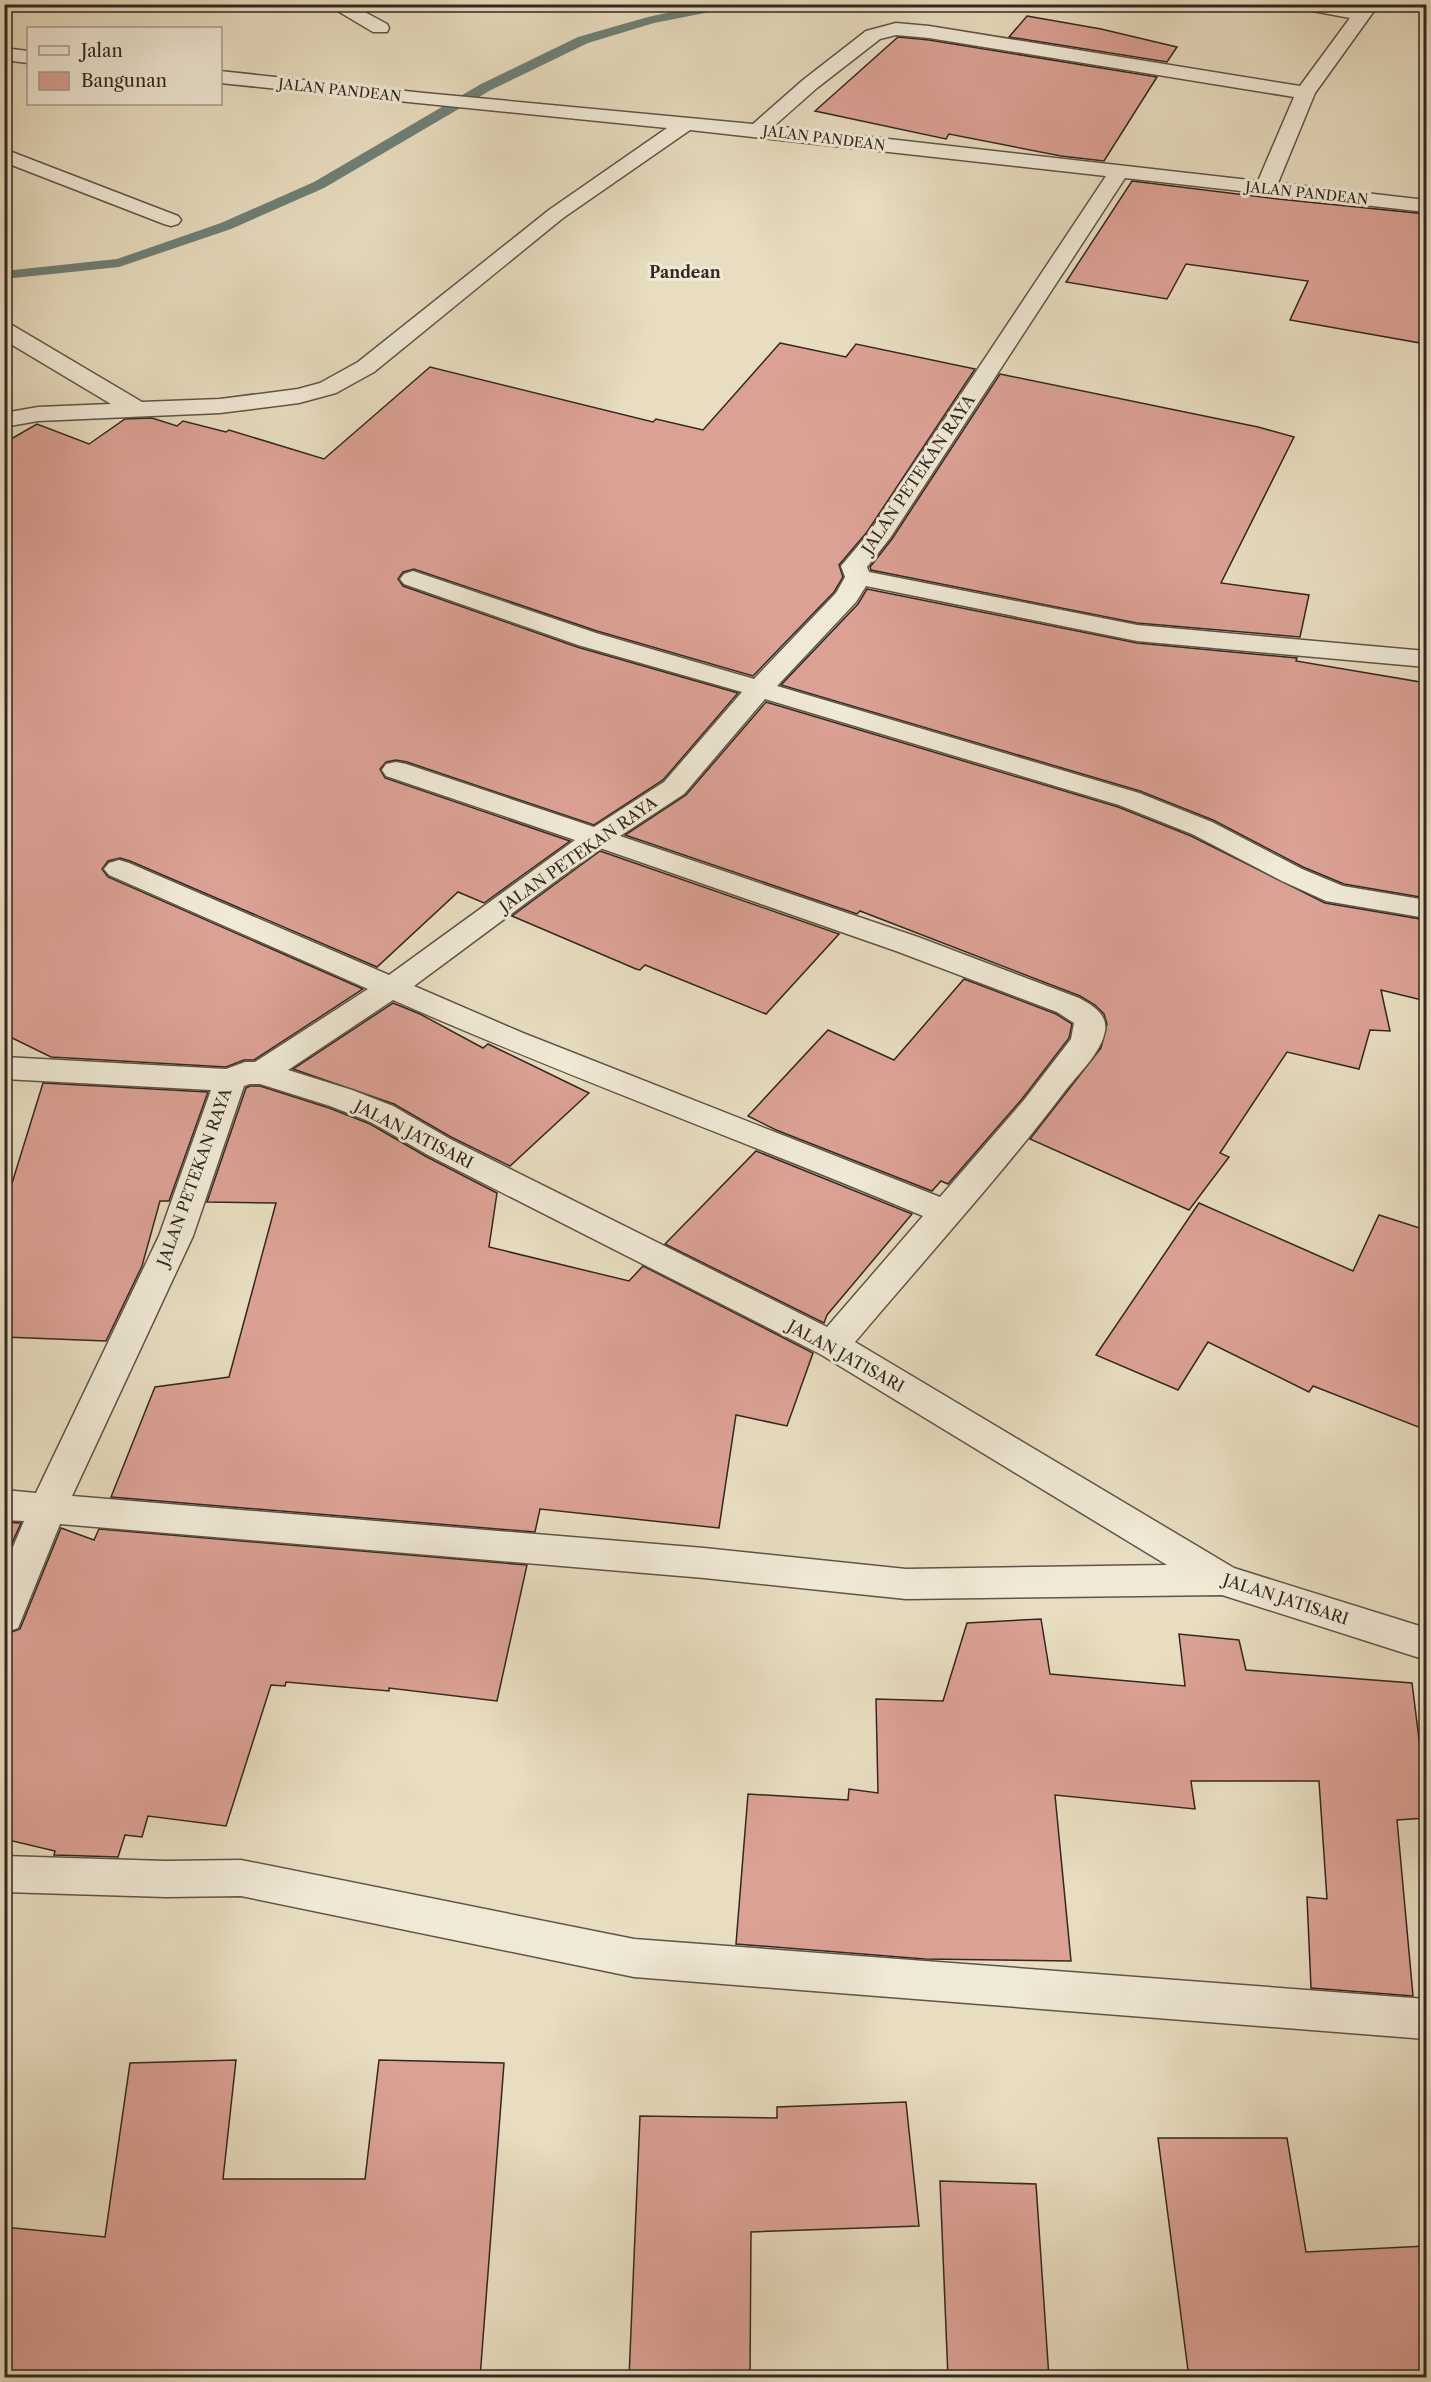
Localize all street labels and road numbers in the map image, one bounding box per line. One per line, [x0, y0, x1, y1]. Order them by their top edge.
street label: JALAN PANDEAN [276, 74, 403, 105]
street label: JALAN PANDEAN [760, 121, 887, 155]
street label: JALAN PANDEAN [1243, 177, 1370, 208]
street label: JALAN PETEKAN RAYA [855, 390, 979, 560]
street label: JALAN PETEKAN RAYA [493, 791, 662, 918]
street label: JALAN PETEKAN RAYA [151, 1084, 236, 1272]
street label: JALAN JATISARI [349, 1094, 477, 1173]
street label: JALAN JATISARI [781, 1314, 908, 1396]
street label: JALAN JATISARI [1218, 1568, 1351, 1629]

